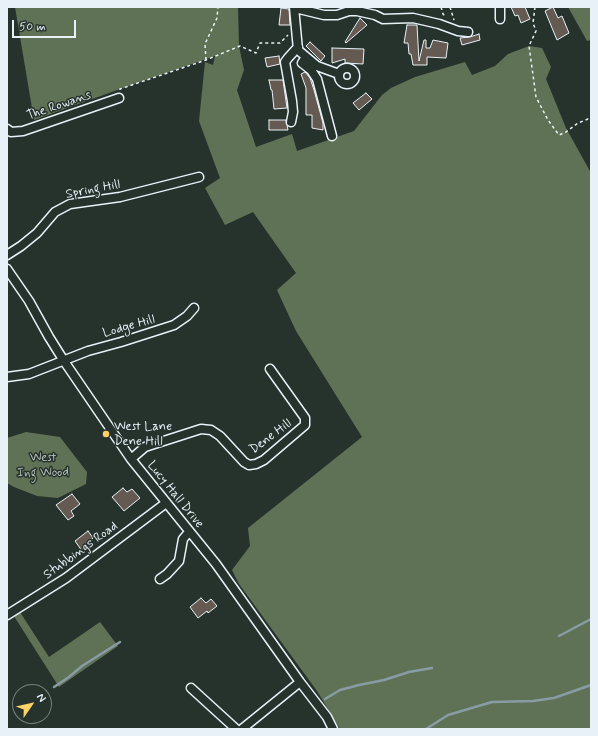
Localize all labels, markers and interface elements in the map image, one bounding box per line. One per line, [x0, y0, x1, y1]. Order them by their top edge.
scale bar [14, 12, 78, 38]
text: 50 m [19, 19, 46, 35]
street label: The Rowans [25, 88, 93, 124]
street label: Spring Hill [64, 177, 122, 203]
street label: Lodge Hill [101, 312, 157, 342]
street label: Dene Hill [247, 416, 295, 458]
place label: West Lane Dene Hill [114, 419, 172, 450]
marker: West Lane Dene Hill [101, 429, 111, 439]
park label: West Ing Wood [17, 450, 69, 481]
street label: Lucy Hall Drive [143, 458, 207, 532]
street label: Stubbings Road [41, 519, 121, 583]
north arrow [12, 684, 52, 724]
text: N [33, 691, 49, 705]

